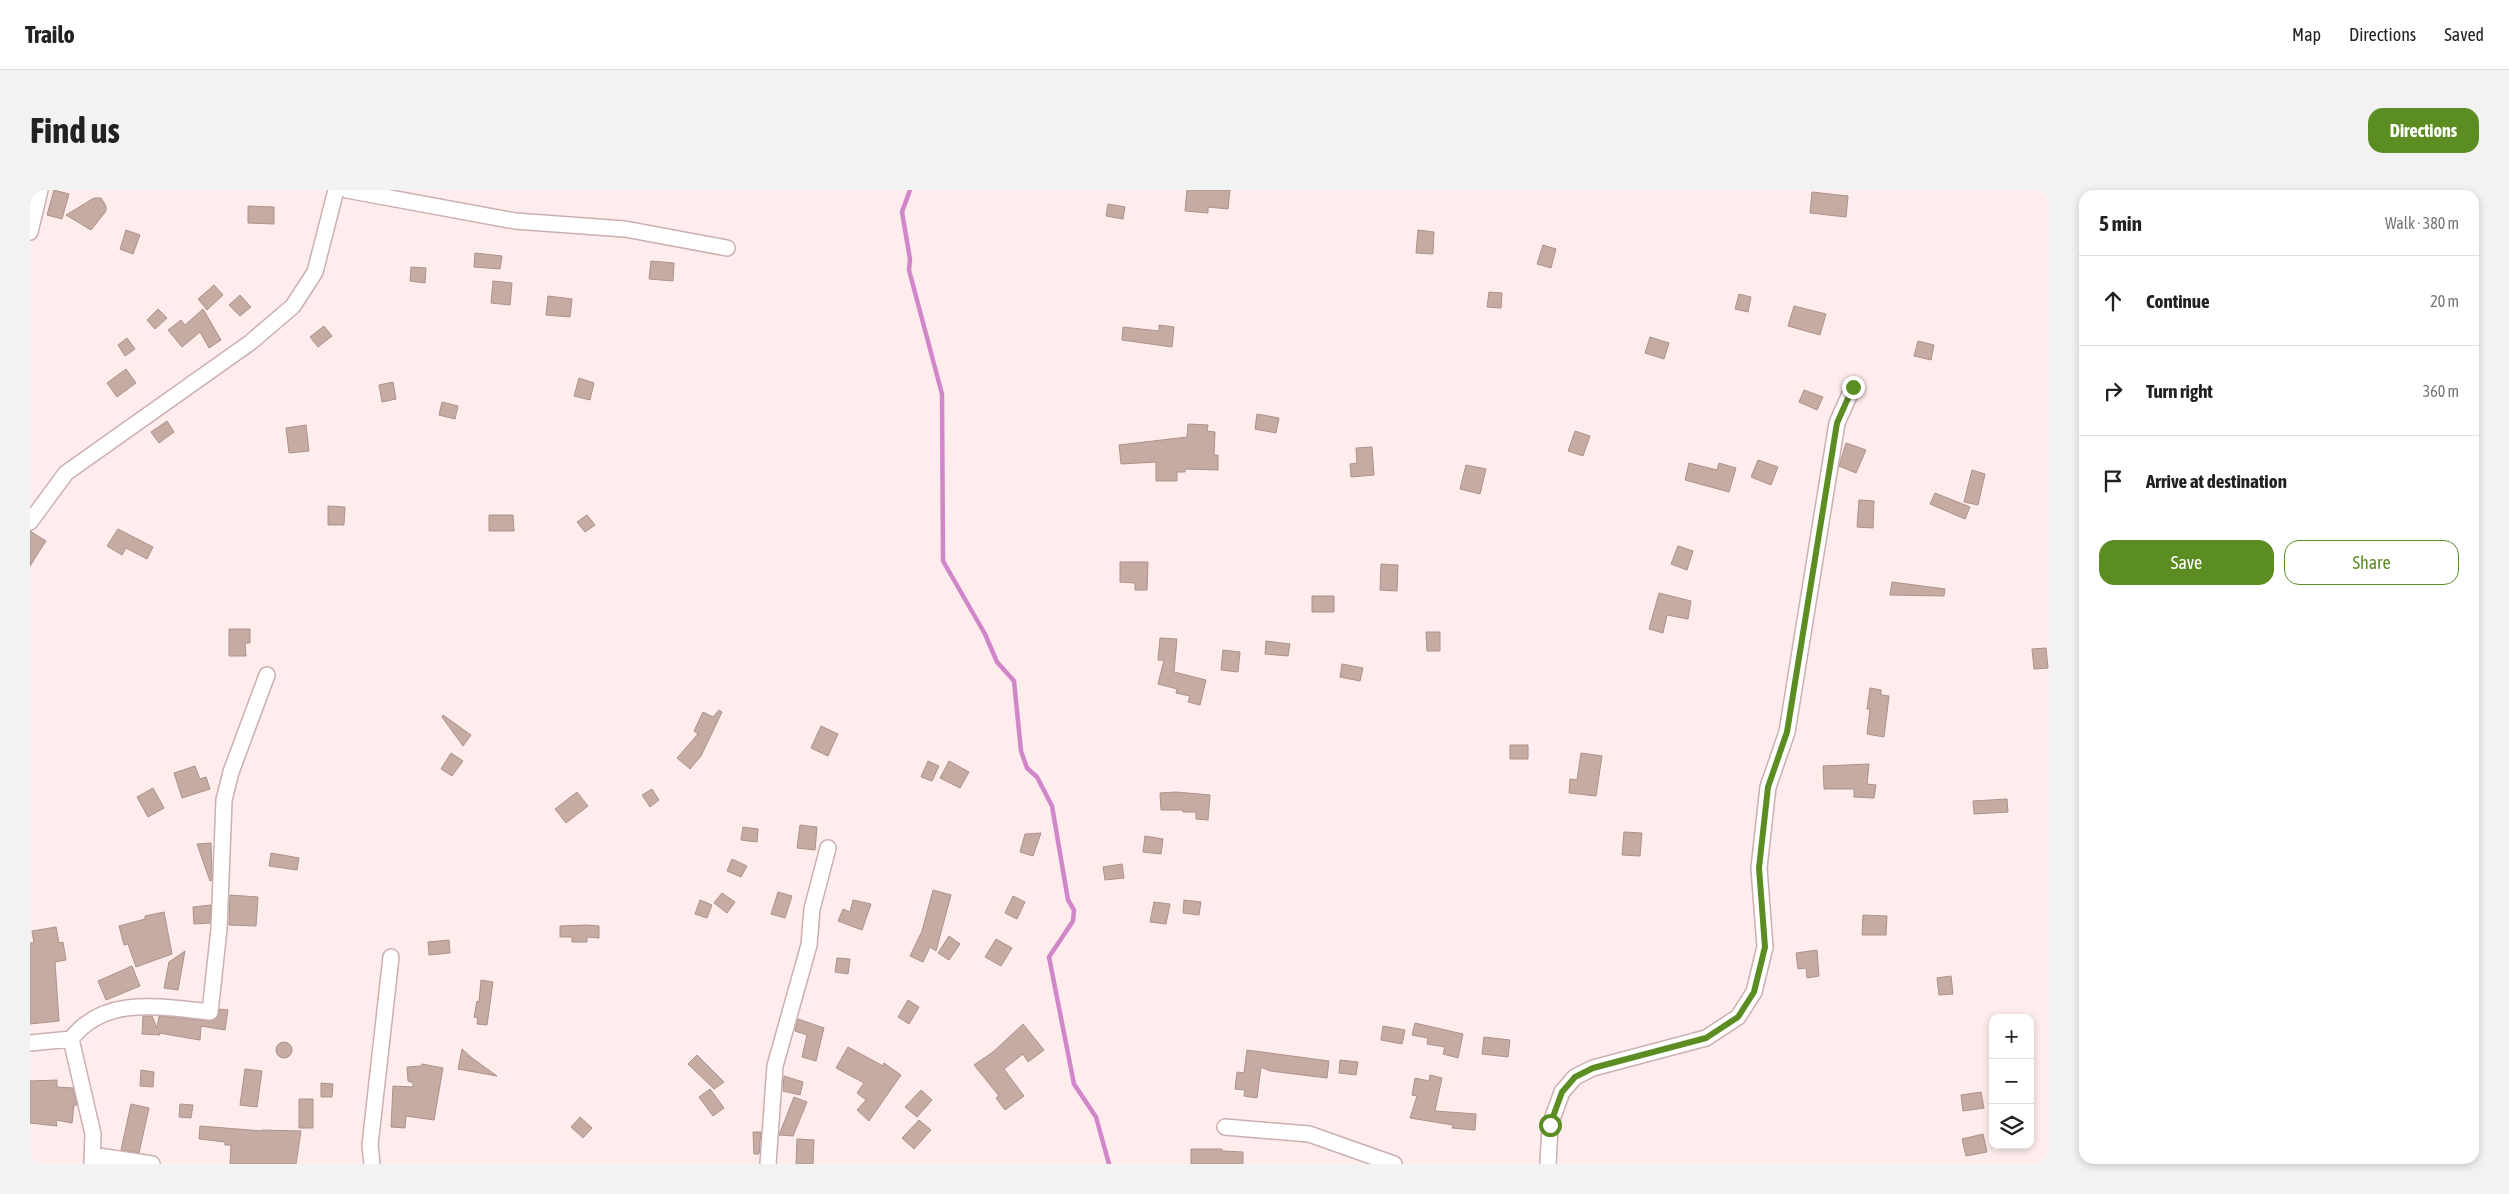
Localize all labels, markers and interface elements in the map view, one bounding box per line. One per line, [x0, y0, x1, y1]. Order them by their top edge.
text: Trailo [25, 21, 75, 48]
text: Map [2292, 24, 2321, 45]
text: Directions [2349, 24, 2416, 45]
text: Saved [2444, 24, 2484, 45]
button: Directions [2368, 108, 2479, 153]
text: Find us [30, 110, 120, 150]
text: 5 min [2099, 211, 2142, 235]
text: Walk · 380 m [2385, 214, 2459, 232]
icon: ahead [2099, 287, 2127, 315]
text: Continue [2146, 290, 2210, 312]
text: 20 m [2430, 292, 2459, 310]
route end [1842, 376, 1865, 399]
icon: right [2099, 377, 2127, 405]
text: Turn right [2146, 380, 2213, 402]
text: 360 m [2423, 382, 2459, 400]
icon: arrive [2099, 467, 2127, 495]
text: Arrive at destination [2146, 470, 2287, 492]
button: Save [2099, 540, 2274, 585]
button: Share [2284, 540, 2459, 585]
map controls [1989, 1014, 2034, 1149]
button: + [1989, 1014, 2034, 1059]
button: − [1989, 1059, 2034, 1104]
button: layers [1989, 1104, 2034, 1149]
route start [1539, 1114, 1562, 1137]

